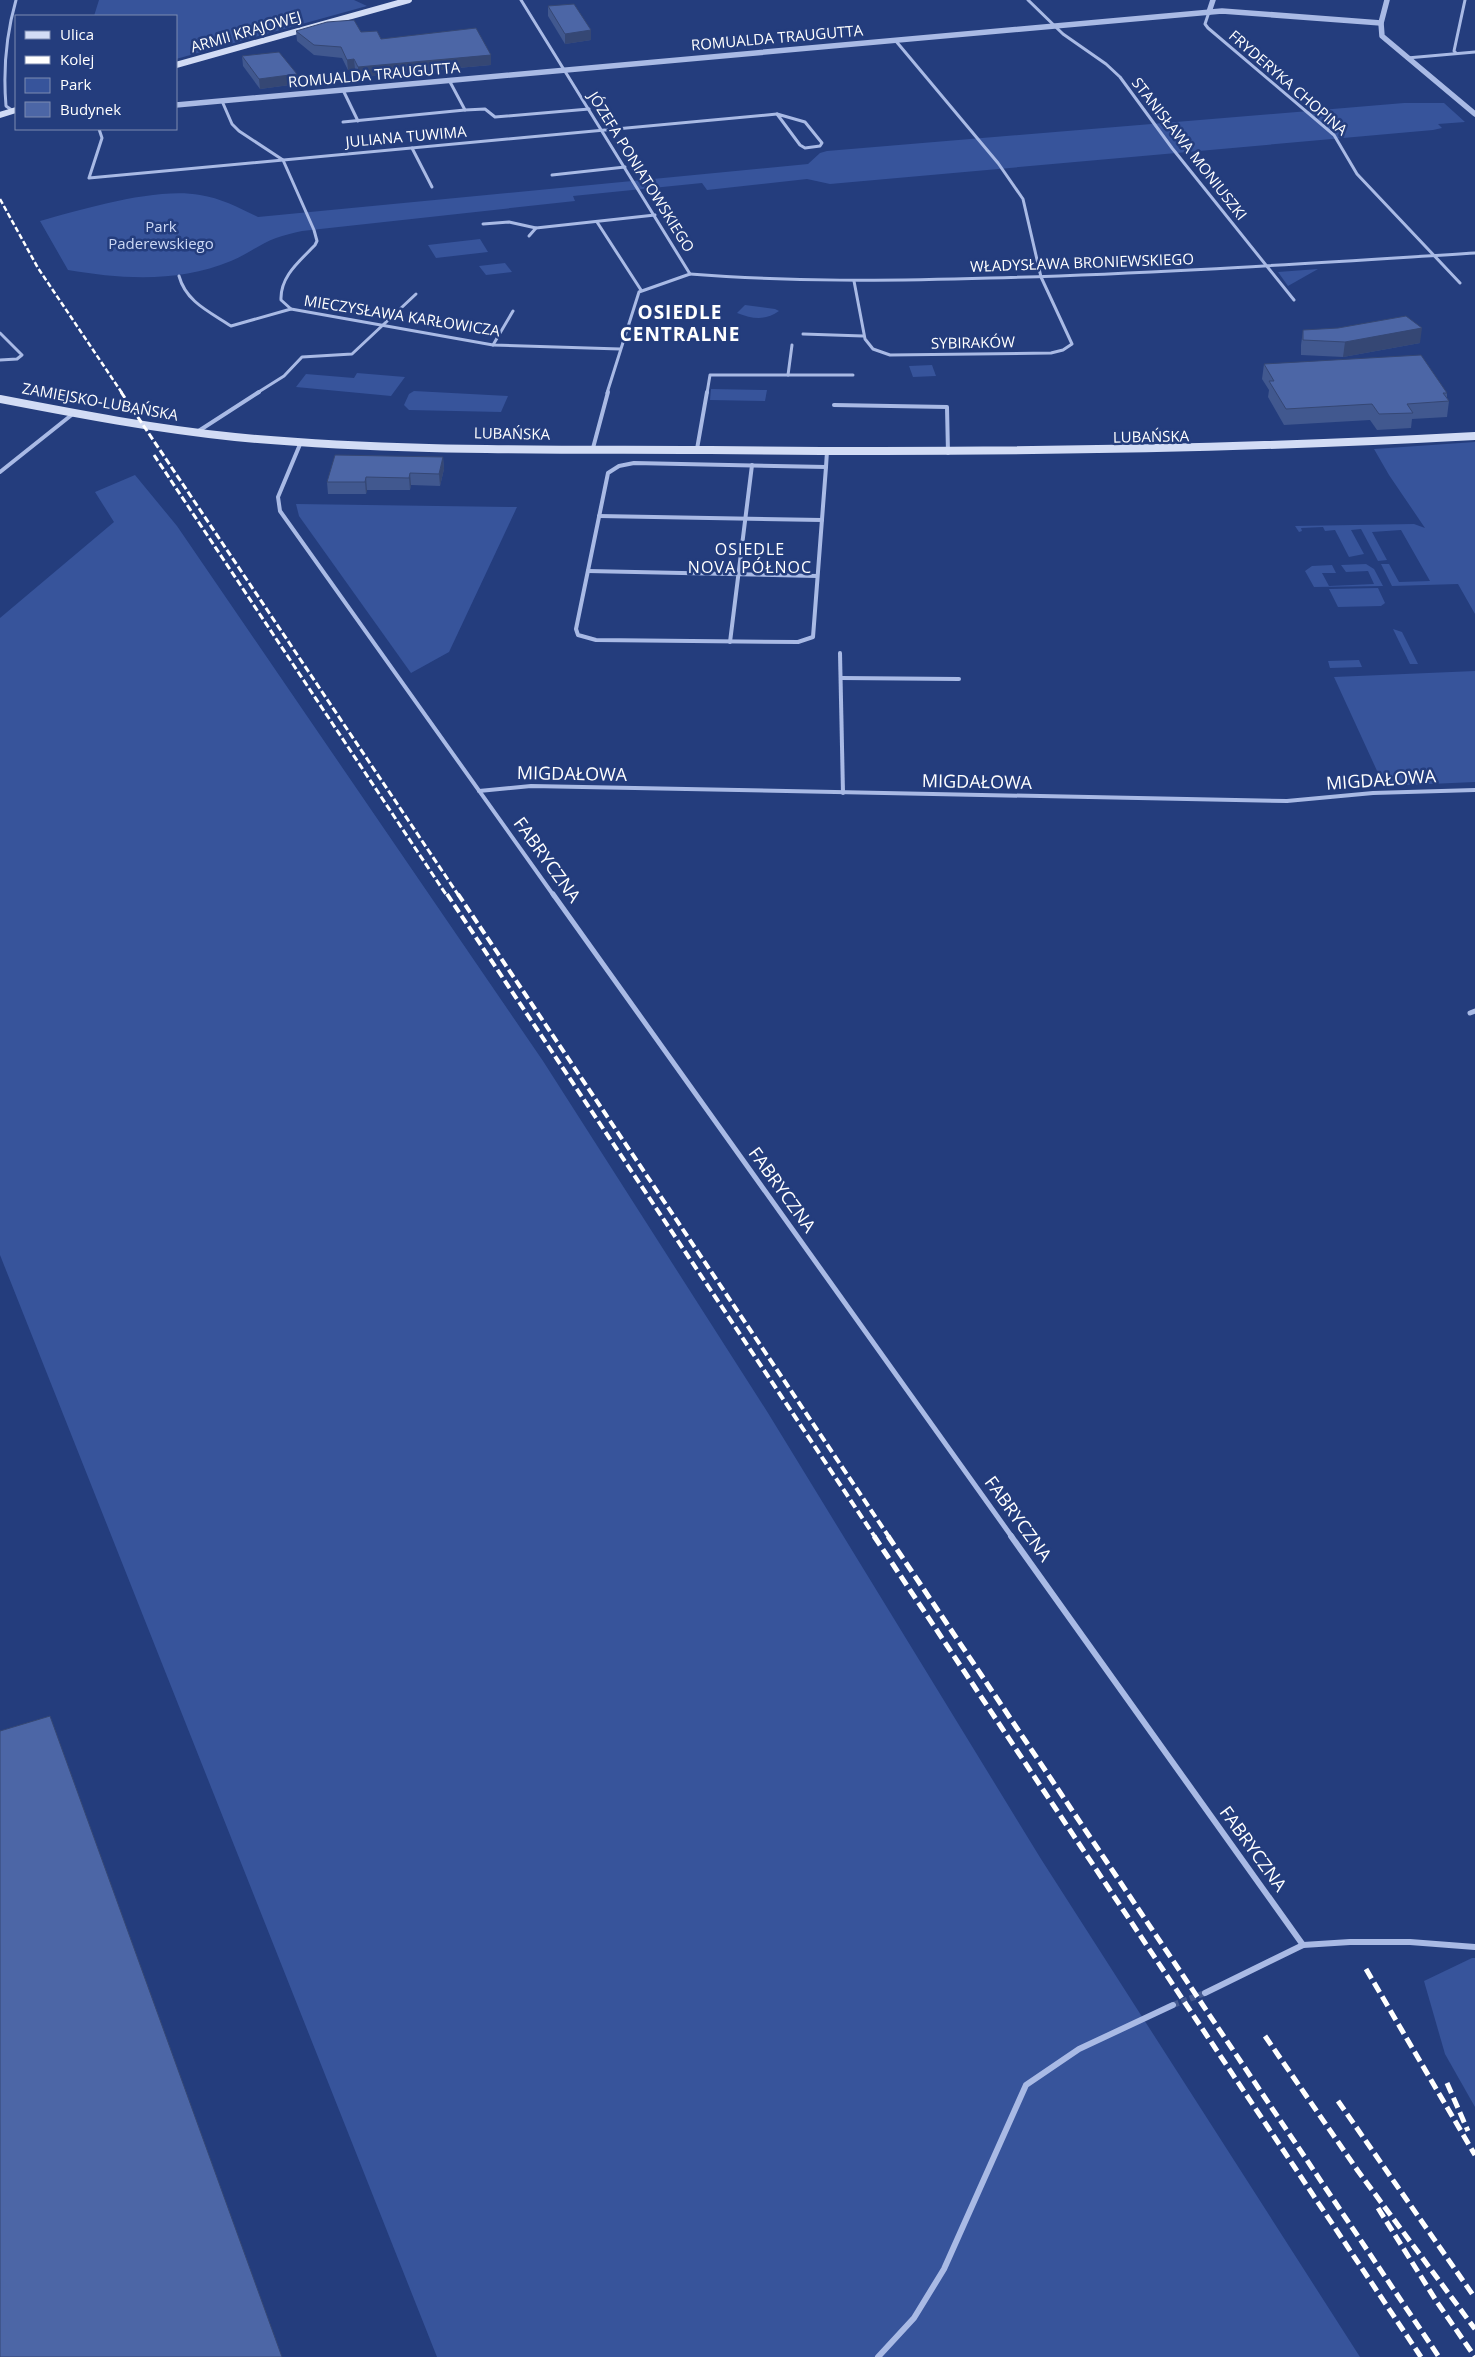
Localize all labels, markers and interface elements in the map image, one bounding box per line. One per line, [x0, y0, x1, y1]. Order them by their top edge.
street label: ARMII KRAJOWEJ [188, 6, 303, 56]
legend [15, 15, 178, 130]
street label: ROMUALDA TRAUGUTTA [690, 19, 864, 54]
text: Ulica [60, 24, 94, 44]
street label: FRYDERYKA CHOPINA [1225, 25, 1353, 140]
text: Kolej [60, 49, 94, 69]
street label: ROMUALDA TRAUGUTTA [287, 56, 461, 91]
street label: STANISŁAWA MONIUSZKI [1128, 73, 1252, 224]
text: Park [60, 74, 91, 94]
street label: JÓZEFA PONIATOWSKIEGO [583, 86, 700, 256]
text: Budynek [60, 99, 121, 119]
street label: JULIANA TUWIMA [343, 121, 468, 151]
park label: Park Paderewskiego [108, 216, 214, 253]
street label: WŁADYSŁAWA BRONIEWSKIEGO [970, 248, 1194, 276]
street label: MIECZYSŁAWA KARŁOWICZA [303, 290, 502, 340]
district label: OSIEDLE CENTRALNE [620, 299, 740, 347]
street label: SYBIRAKÓW [931, 331, 1015, 353]
street label: ZAMIEJSKO-LUBAŃSKA [21, 377, 180, 425]
street label: LUBAŃSKA [474, 422, 551, 444]
street label: LUBAŃSKA [1113, 425, 1190, 447]
district label: OSIEDLE NOVA PÓŁNOC [688, 538, 812, 578]
street label: MIGDAŁOWA [517, 760, 628, 786]
street label: MIGDAŁOWA [1325, 763, 1437, 795]
street label: MIGDAŁOWA [922, 768, 1033, 794]
street label: FABRYCZNA [509, 812, 587, 907]
street label: FABRYCZNA [744, 1142, 822, 1237]
street label: FABRYCZNA [980, 1471, 1058, 1566]
street label: FABRYCZNA [1215, 1801, 1293, 1896]

